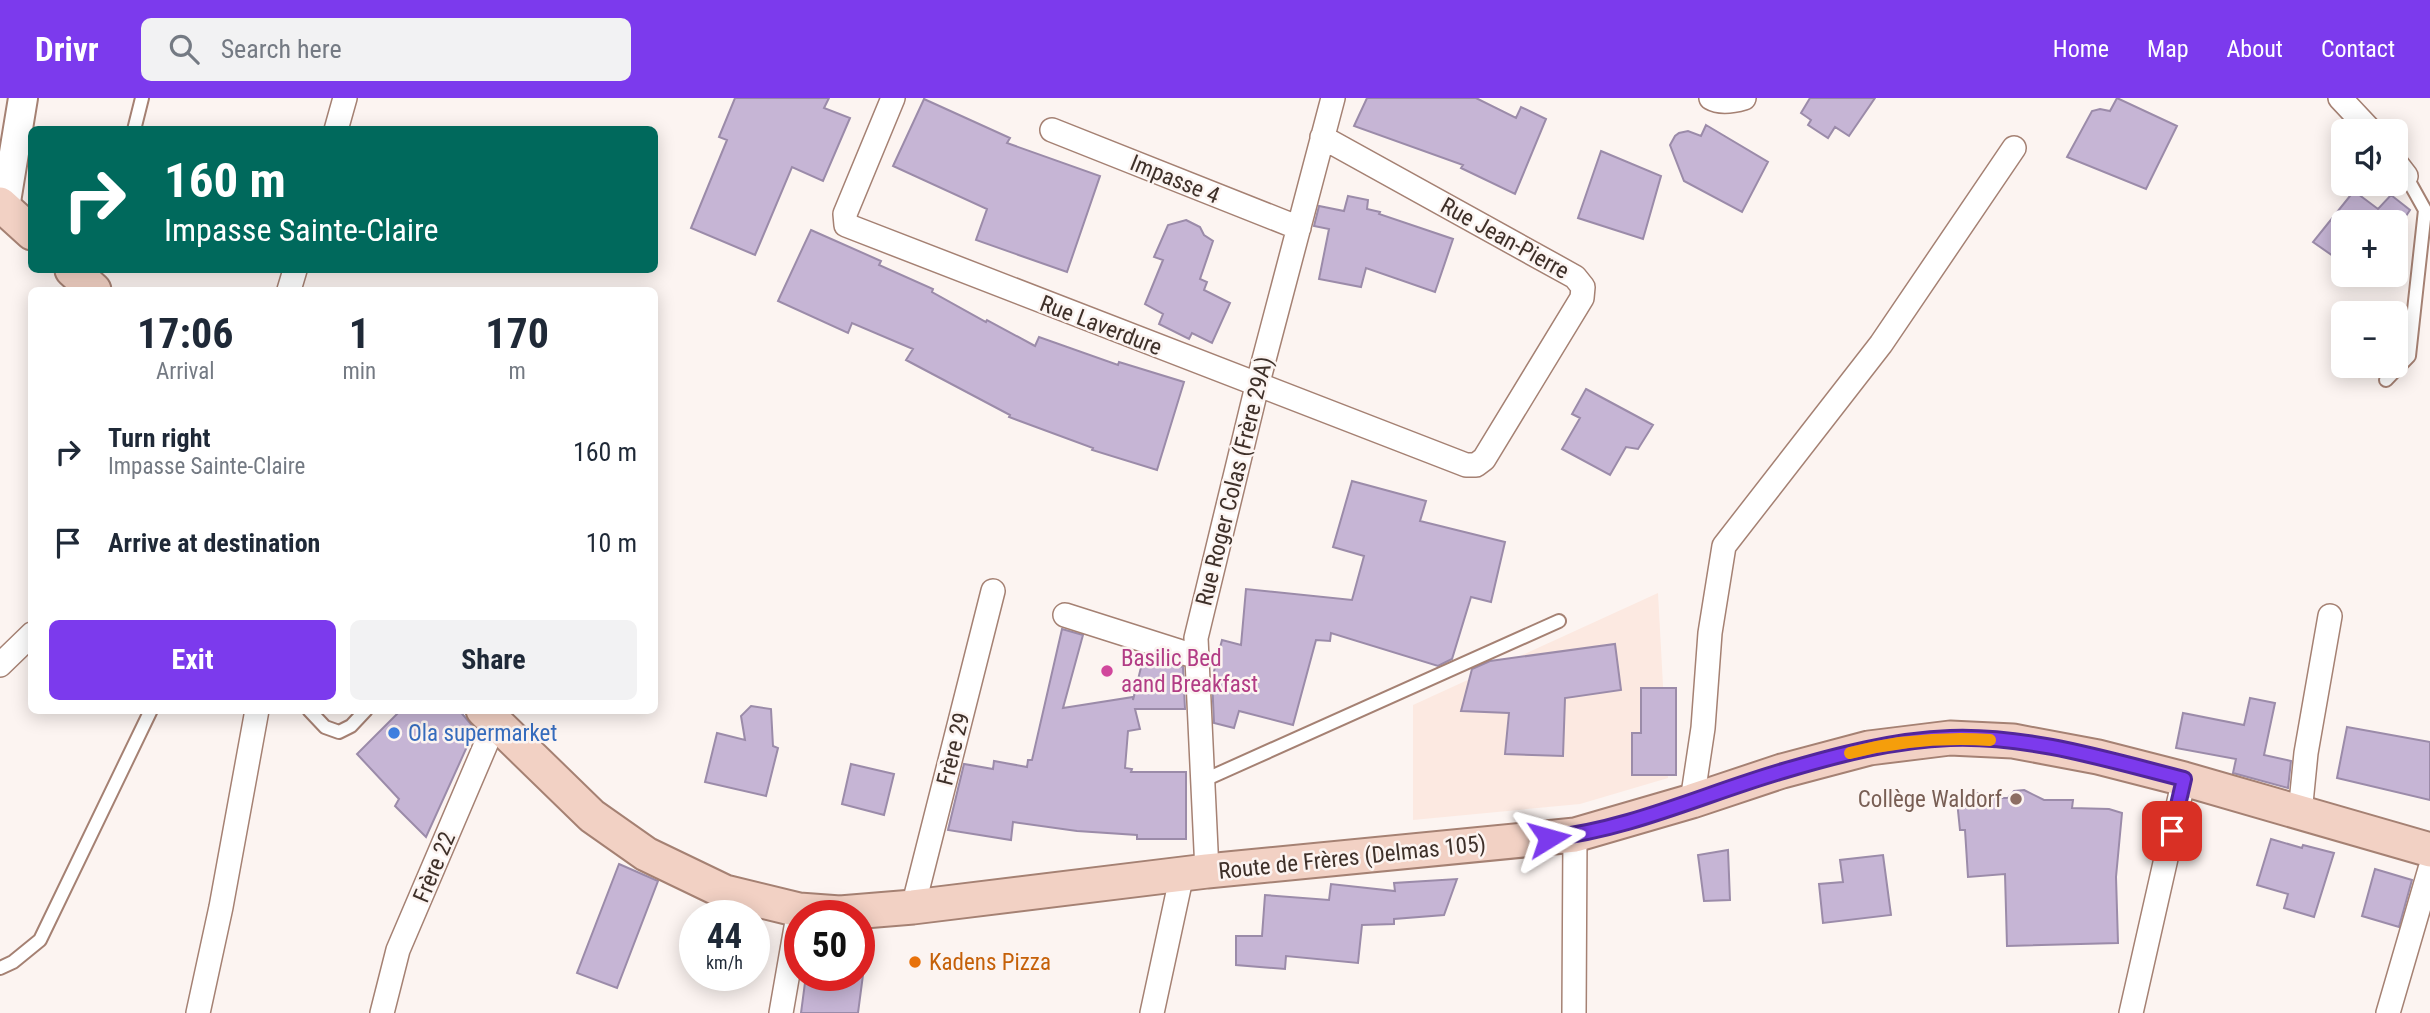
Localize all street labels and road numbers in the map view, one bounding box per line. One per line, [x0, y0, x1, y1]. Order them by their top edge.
street label: Impasse 4 [1126, 149, 1223, 210]
street label: Rue Jean-Pierre [1436, 192, 1574, 285]
street label: Rue Laverdure [1036, 290, 1166, 361]
street label: Rue Roger Colas (Frère 29A) [1190, 354, 1279, 609]
street label: Frère 29 [931, 710, 976, 788]
street label: Frère 22 [408, 828, 461, 906]
street label: Route de Frères (Delmas 105) [1217, 830, 1487, 885]

